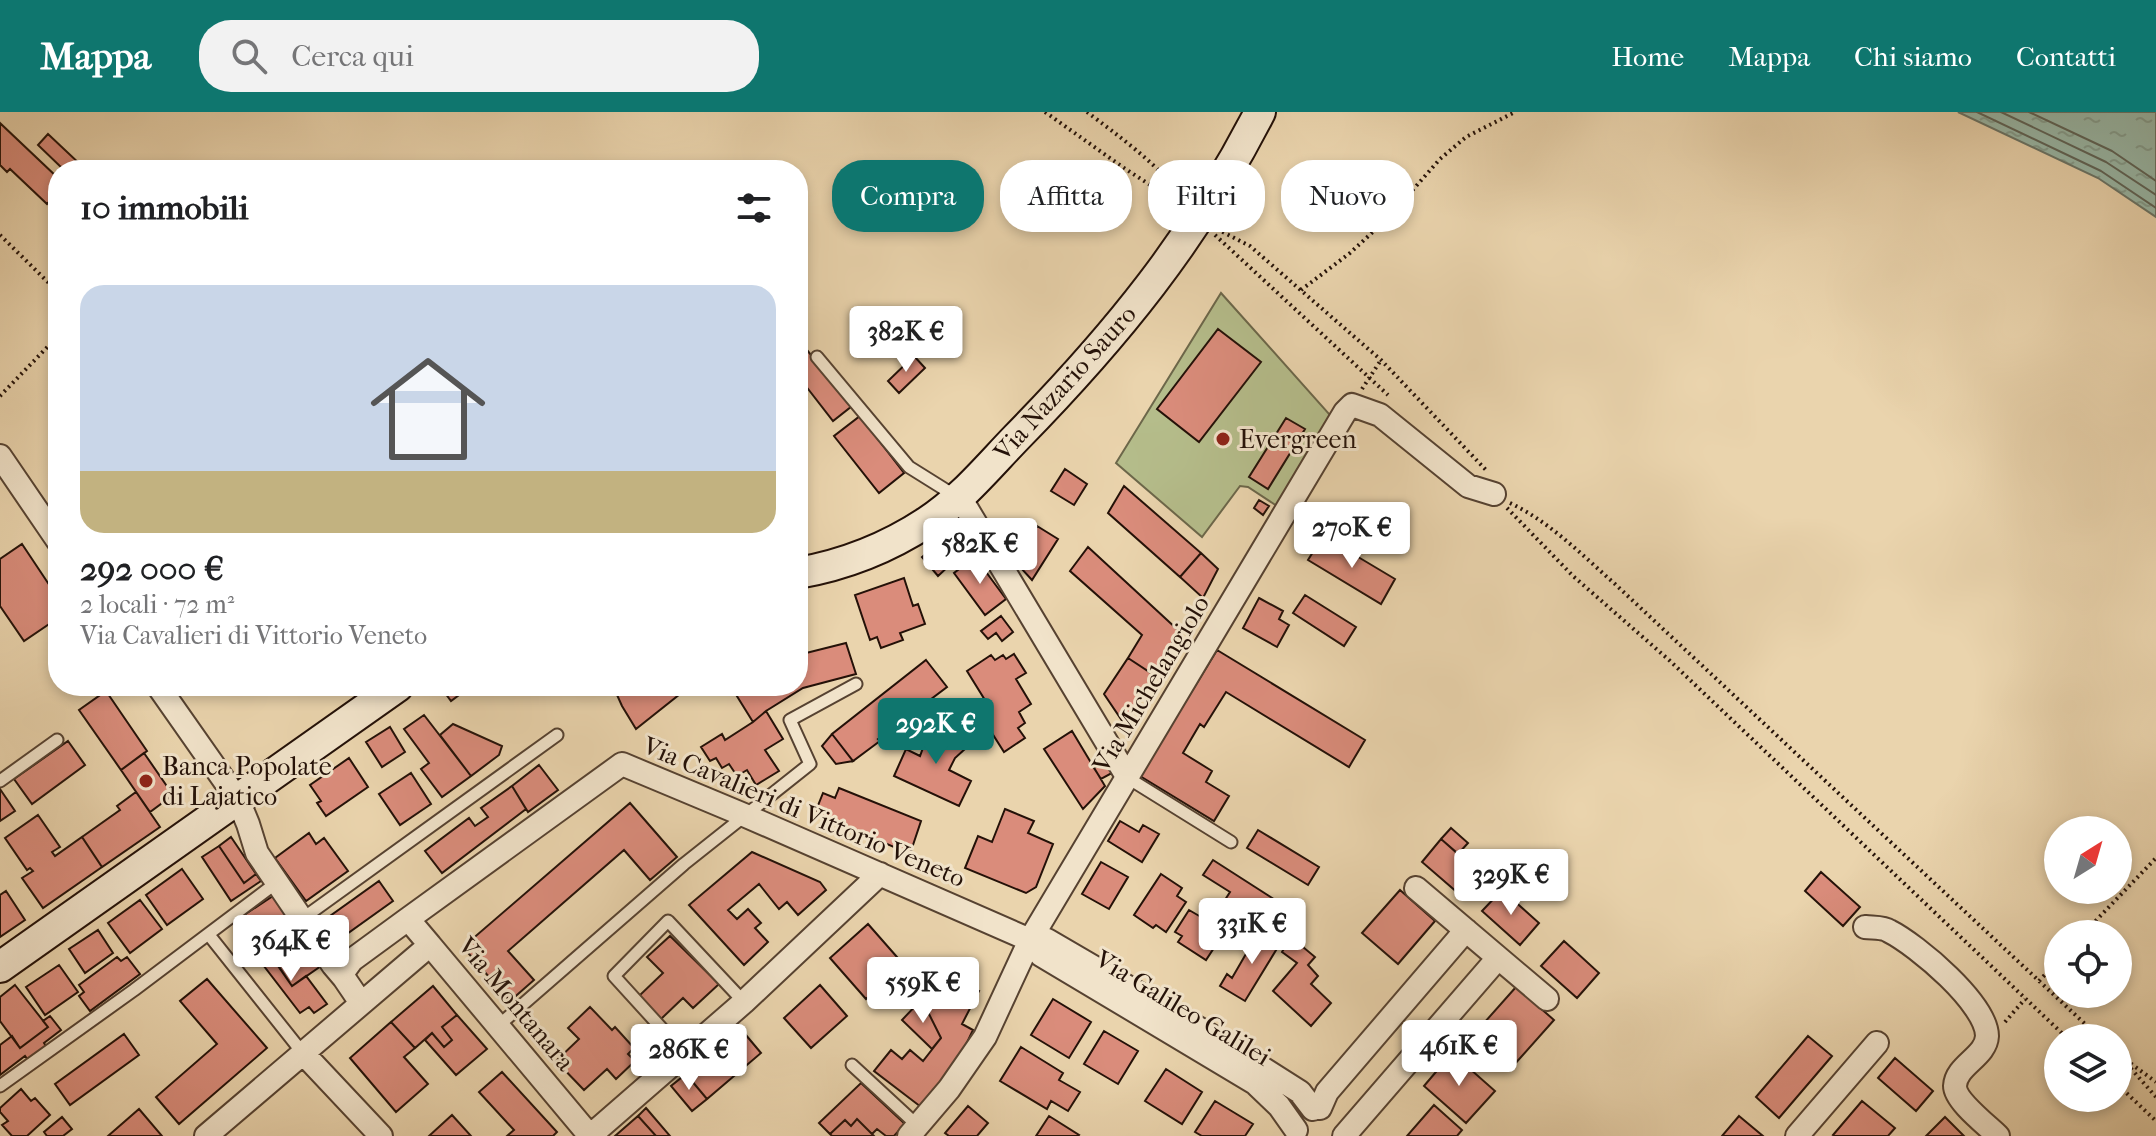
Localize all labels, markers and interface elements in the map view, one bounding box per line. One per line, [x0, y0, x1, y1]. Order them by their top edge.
search box [199, 20, 759, 92]
text: Mappa [40, 34, 151, 79]
icon: search [227, 34, 271, 78]
text: Cerca qui [291, 39, 414, 74]
text: Home [1611, 40, 1684, 73]
text: Mappa [1728, 40, 1810, 73]
text: Chi siamo [1854, 40, 1972, 73]
text: Contatti [2016, 40, 2116, 73]
chip: Compra [832, 160, 984, 232]
chip: Affitta [1000, 160, 1132, 232]
chip: Filtri [1148, 160, 1265, 232]
chip: Nuovo [1281, 160, 1414, 232]
icon: filters [732, 186, 776, 230]
text: 10 immobili [80, 188, 249, 228]
street label: Via Nazario Sauro [986, 299, 1143, 468]
pin: 382K € [841, 306, 971, 374]
text: 382K € [867, 316, 945, 347]
icon: home [356, 337, 500, 481]
place label: Evergreen [1239, 424, 1357, 455]
marker: Evergreen [1214, 430, 1232, 448]
pin: 270K € [1287, 502, 1417, 570]
text: 270K € [1312, 512, 1392, 543]
pin: 582K € [915, 518, 1045, 586]
text: 582K € [941, 528, 1019, 559]
text: 292 000 € [80, 549, 224, 589]
text: 2 locali · 72 m² [80, 589, 234, 620]
street label: Via Michelangiolo [1085, 590, 1216, 779]
text: Via Cavalieri di Vittorio Veneto [80, 620, 427, 651]
pin: 292K € [871, 698, 1001, 766]
text: 292K € [896, 708, 976, 739]
street label: Via Cavalieri di Vittorio Veneto [637, 730, 970, 894]
place label: Banca Popolate di Lajatico [162, 751, 332, 812]
marker: Banca Popolate di Lajatico [137, 772, 155, 790]
north arrow [2044, 816, 2132, 904]
map controls [2044, 816, 2132, 1112]
pin: 329K € [1446, 849, 1576, 917]
text: 329K € [1472, 859, 1550, 890]
pin: 331K € [1187, 898, 1317, 966]
text: 331K € [1217, 908, 1287, 939]
pin: 364K € [226, 915, 356, 983]
button: locate [2044, 920, 2132, 1008]
text: 364K € [251, 925, 331, 956]
street label: Via Montanara [450, 930, 582, 1078]
street label: Via Galileo Galilei [1089, 943, 1277, 1073]
pin: 559K € [858, 957, 988, 1025]
text: 559K € [885, 967, 961, 998]
pin: 461K € [1394, 1020, 1524, 1088]
pin: 286K € [624, 1024, 754, 1092]
button: layers [2044, 1024, 2132, 1112]
text: 461K € [1420, 1030, 1498, 1061]
text: 286K € [649, 1034, 729, 1065]

